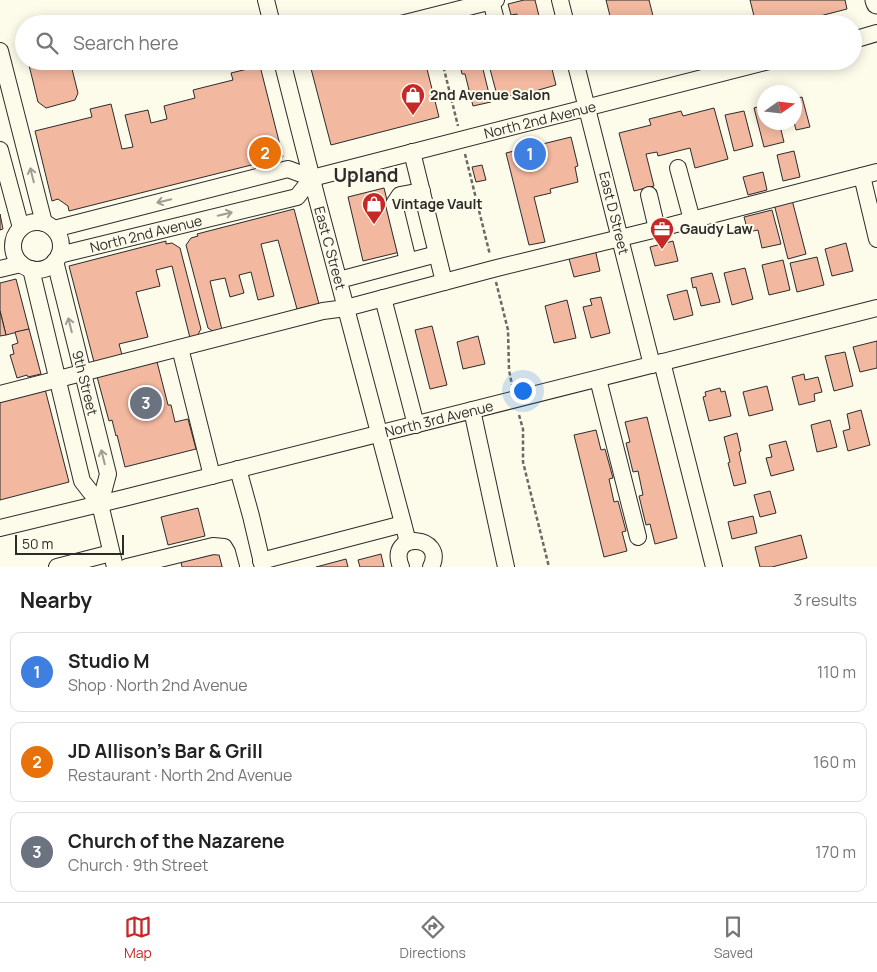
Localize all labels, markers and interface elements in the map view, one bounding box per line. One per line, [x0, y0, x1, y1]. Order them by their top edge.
search box [15, 15, 862, 70]
icon: search [33, 29, 61, 57]
text: Search here [73, 30, 179, 56]
shop icon: 2nd Avenue Salon [400, 82, 426, 116]
place label: 2nd Avenue Salon [430, 85, 550, 104]
north arrow [757, 85, 802, 130]
street label: North 2nd Avenue [482, 96, 598, 143]
pin: 2 [249, 134, 281, 172]
pin: 1 [514, 135, 546, 173]
district label: Upland [333, 162, 399, 188]
one-way arrow [27, 168, 36, 184]
street label: East D Street [595, 169, 634, 257]
shop icon: Vintage Vault [361, 191, 387, 225]
place label: Vintage Vault [392, 194, 483, 213]
one-way arrow [156, 197, 172, 206]
street label: East C Street [310, 204, 351, 292]
one-way arrow [217, 209, 233, 219]
street label: North 2nd Avenue [88, 210, 204, 257]
office icon: Gaudy Law [649, 216, 675, 250]
place label: Gaudy Law [680, 219, 753, 238]
one-way arrow [65, 317, 75, 333]
street label: 9th Street [68, 348, 103, 418]
your location [510, 378, 536, 404]
pin: 3 [130, 384, 162, 422]
street label: North 3rd Avenue [383, 396, 495, 441]
one-way arrow [98, 450, 108, 466]
scale bar [15, 532, 124, 555]
text: 50 m [22, 534, 53, 553]
text: Nearby [20, 586, 92, 614]
text: 3 results [794, 589, 857, 611]
text: Studio M [68, 648, 149, 674]
text: 1 [33, 661, 41, 683]
text: 110 m [817, 661, 856, 683]
text: Shop · North 2nd Avenue [68, 674, 248, 696]
text: JD Allison's Bar & Grill [68, 738, 263, 764]
text: 2 [32, 751, 42, 773]
text: 160 m [813, 751, 856, 773]
text: Restaurant · North 2nd Avenue [68, 764, 292, 786]
text: Church of the Nazarene [68, 828, 285, 854]
text: 3 [32, 841, 42, 863]
text: 170 m [815, 841, 856, 863]
text: Church · 9th Street [68, 854, 208, 876]
tab: Map [124, 913, 152, 962]
tab: Directions [400, 913, 466, 962]
tab: Saved [714, 913, 753, 962]

